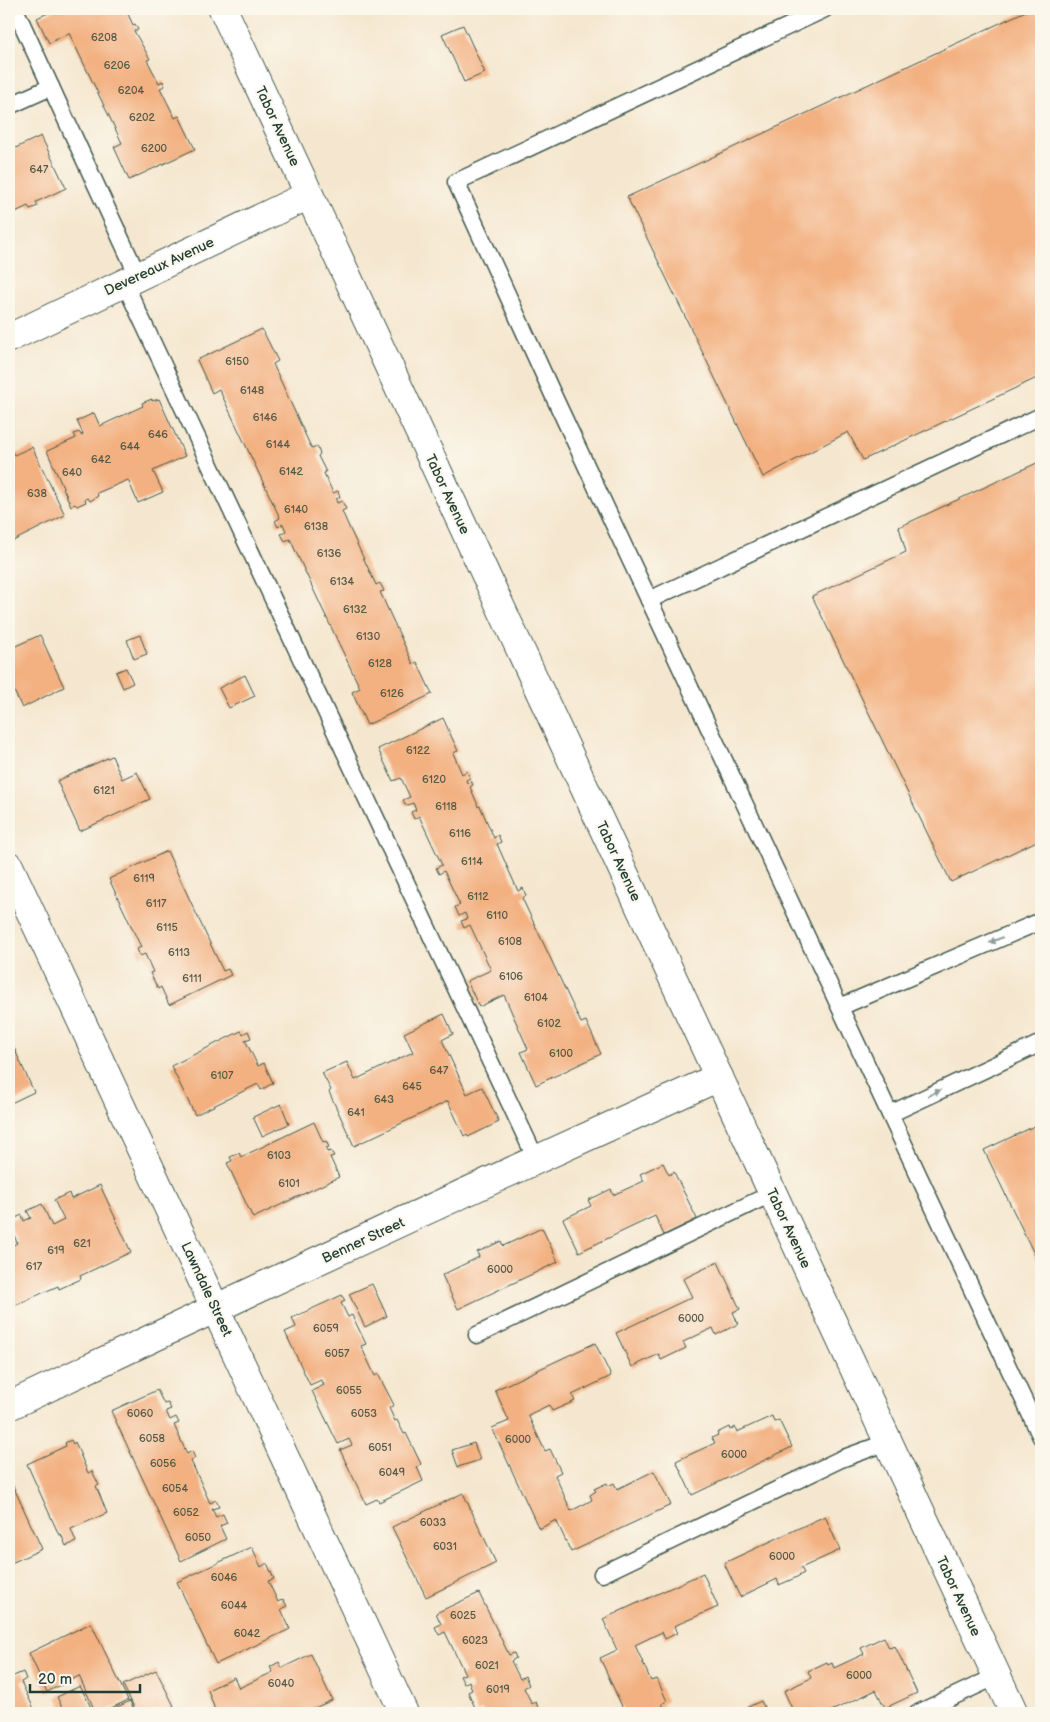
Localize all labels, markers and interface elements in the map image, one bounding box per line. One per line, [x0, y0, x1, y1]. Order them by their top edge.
house number: 6208 [91, 31, 117, 44]
house number: 6206 [104, 59, 130, 72]
street label: Tabor Avenue [252, 83, 304, 169]
house number: 6204 [118, 84, 144, 97]
house number: 6202 [129, 111, 156, 124]
house number: 6200 [141, 142, 168, 155]
house number: 647 [30, 163, 49, 176]
street label: Devereaux Avenue [102, 234, 217, 299]
house number: 6150 [225, 355, 249, 368]
house number: 6148 [240, 384, 264, 397]
house number: 6146 [253, 411, 277, 424]
house number: 646 [148, 428, 168, 441]
house number: 6144 [266, 438, 290, 451]
house number: 644 [120, 440, 140, 453]
street label: Tabor Avenue [422, 451, 474, 537]
house number: 642 [91, 453, 111, 466]
house number: 6142 [279, 465, 304, 478]
house number: 640 [62, 466, 82, 479]
house number: 638 [27, 487, 47, 500]
house number: 6140 [284, 503, 309, 516]
house number: 6138 [304, 520, 328, 533]
house number: 6136 [317, 547, 342, 560]
house number: 6134 [330, 575, 355, 588]
house number: 6132 [343, 603, 368, 616]
house number: 6130 [356, 630, 381, 643]
house number: 6128 [368, 657, 392, 670]
house number: 6126 [380, 687, 404, 700]
house number: 6122 [406, 744, 430, 757]
house number: 6120 [422, 773, 446, 786]
house number: 6121 [93, 784, 115, 797]
house number: 6118 [435, 800, 457, 813]
street label: Tabor Avenue [593, 818, 645, 904]
house number: 6116 [449, 827, 471, 840]
house number: 6114 [461, 855, 483, 868]
house number: 6119 [133, 872, 155, 885]
house number: 6112 [467, 890, 489, 903]
house number: 6117 [146, 897, 167, 910]
house number: 6110 [486, 909, 508, 922]
house number: 6115 [156, 921, 178, 934]
house number: 6108 [498, 935, 522, 948]
one-way arrow [989, 937, 1003, 945]
house number: 6113 [168, 946, 190, 959]
house number: 6106 [499, 970, 523, 983]
house number: 6111 [182, 972, 202, 985]
house number: 6104 [524, 991, 548, 1004]
house number: 6102 [537, 1017, 561, 1030]
house number: 6100 [549, 1047, 573, 1060]
house number: 647 [430, 1064, 449, 1077]
house number: 6107 [211, 1069, 234, 1082]
house number: 645 [402, 1080, 422, 1093]
one-way arrow [927, 1089, 941, 1097]
house number: 643 [374, 1093, 394, 1106]
house number: 641 [347, 1106, 365, 1119]
house number: 6103 [267, 1149, 291, 1162]
house number: 6101 [278, 1177, 300, 1190]
street label: Tabor Avenue [763, 1185, 815, 1271]
street label: Benner Street [319, 1214, 408, 1267]
house number: 621 [73, 1237, 91, 1250]
street label: Lawndale Street [177, 1239, 236, 1340]
house number: 619 [47, 1244, 65, 1257]
house number: 617 [26, 1260, 43, 1273]
house number: 6000 [487, 1263, 514, 1276]
house number: 6000 [678, 1312, 705, 1325]
house number: 6059 [313, 1322, 339, 1335]
house number: 6057 [325, 1347, 350, 1360]
house number: 6055 [336, 1384, 362, 1397]
house number: 6060 [127, 1407, 154, 1420]
house number: 6053 [351, 1407, 377, 1420]
house number: 6058 [139, 1432, 165, 1445]
house number: 6000 [505, 1433, 532, 1446]
house number: 6051 [368, 1441, 392, 1454]
house number: 6000 [721, 1448, 748, 1461]
house number: 6056 [150, 1457, 176, 1470]
house number: 6049 [379, 1466, 405, 1479]
house number: 6054 [162, 1482, 188, 1495]
house number: 6052 [173, 1506, 199, 1519]
house number: 6033 [420, 1516, 447, 1529]
house number: 6050 [185, 1531, 212, 1544]
house number: 6031 [433, 1540, 457, 1553]
house number: 6000 [769, 1550, 796, 1563]
street label: Tabor Avenue [933, 1553, 985, 1639]
house number: 6046 [211, 1571, 238, 1584]
house number: 6044 [221, 1599, 248, 1612]
house number: 6025 [450, 1609, 476, 1622]
house number: 6042 [234, 1627, 261, 1640]
house number: 6023 [462, 1634, 488, 1647]
house number: 6021 [475, 1659, 499, 1672]
scale bar [30, 1662, 140, 1694]
house number: 6000 [846, 1669, 873, 1682]
text: 20 m [38, 1670, 72, 1689]
house number: 6040 [268, 1677, 295, 1690]
house number: 6019 [486, 1683, 510, 1696]

